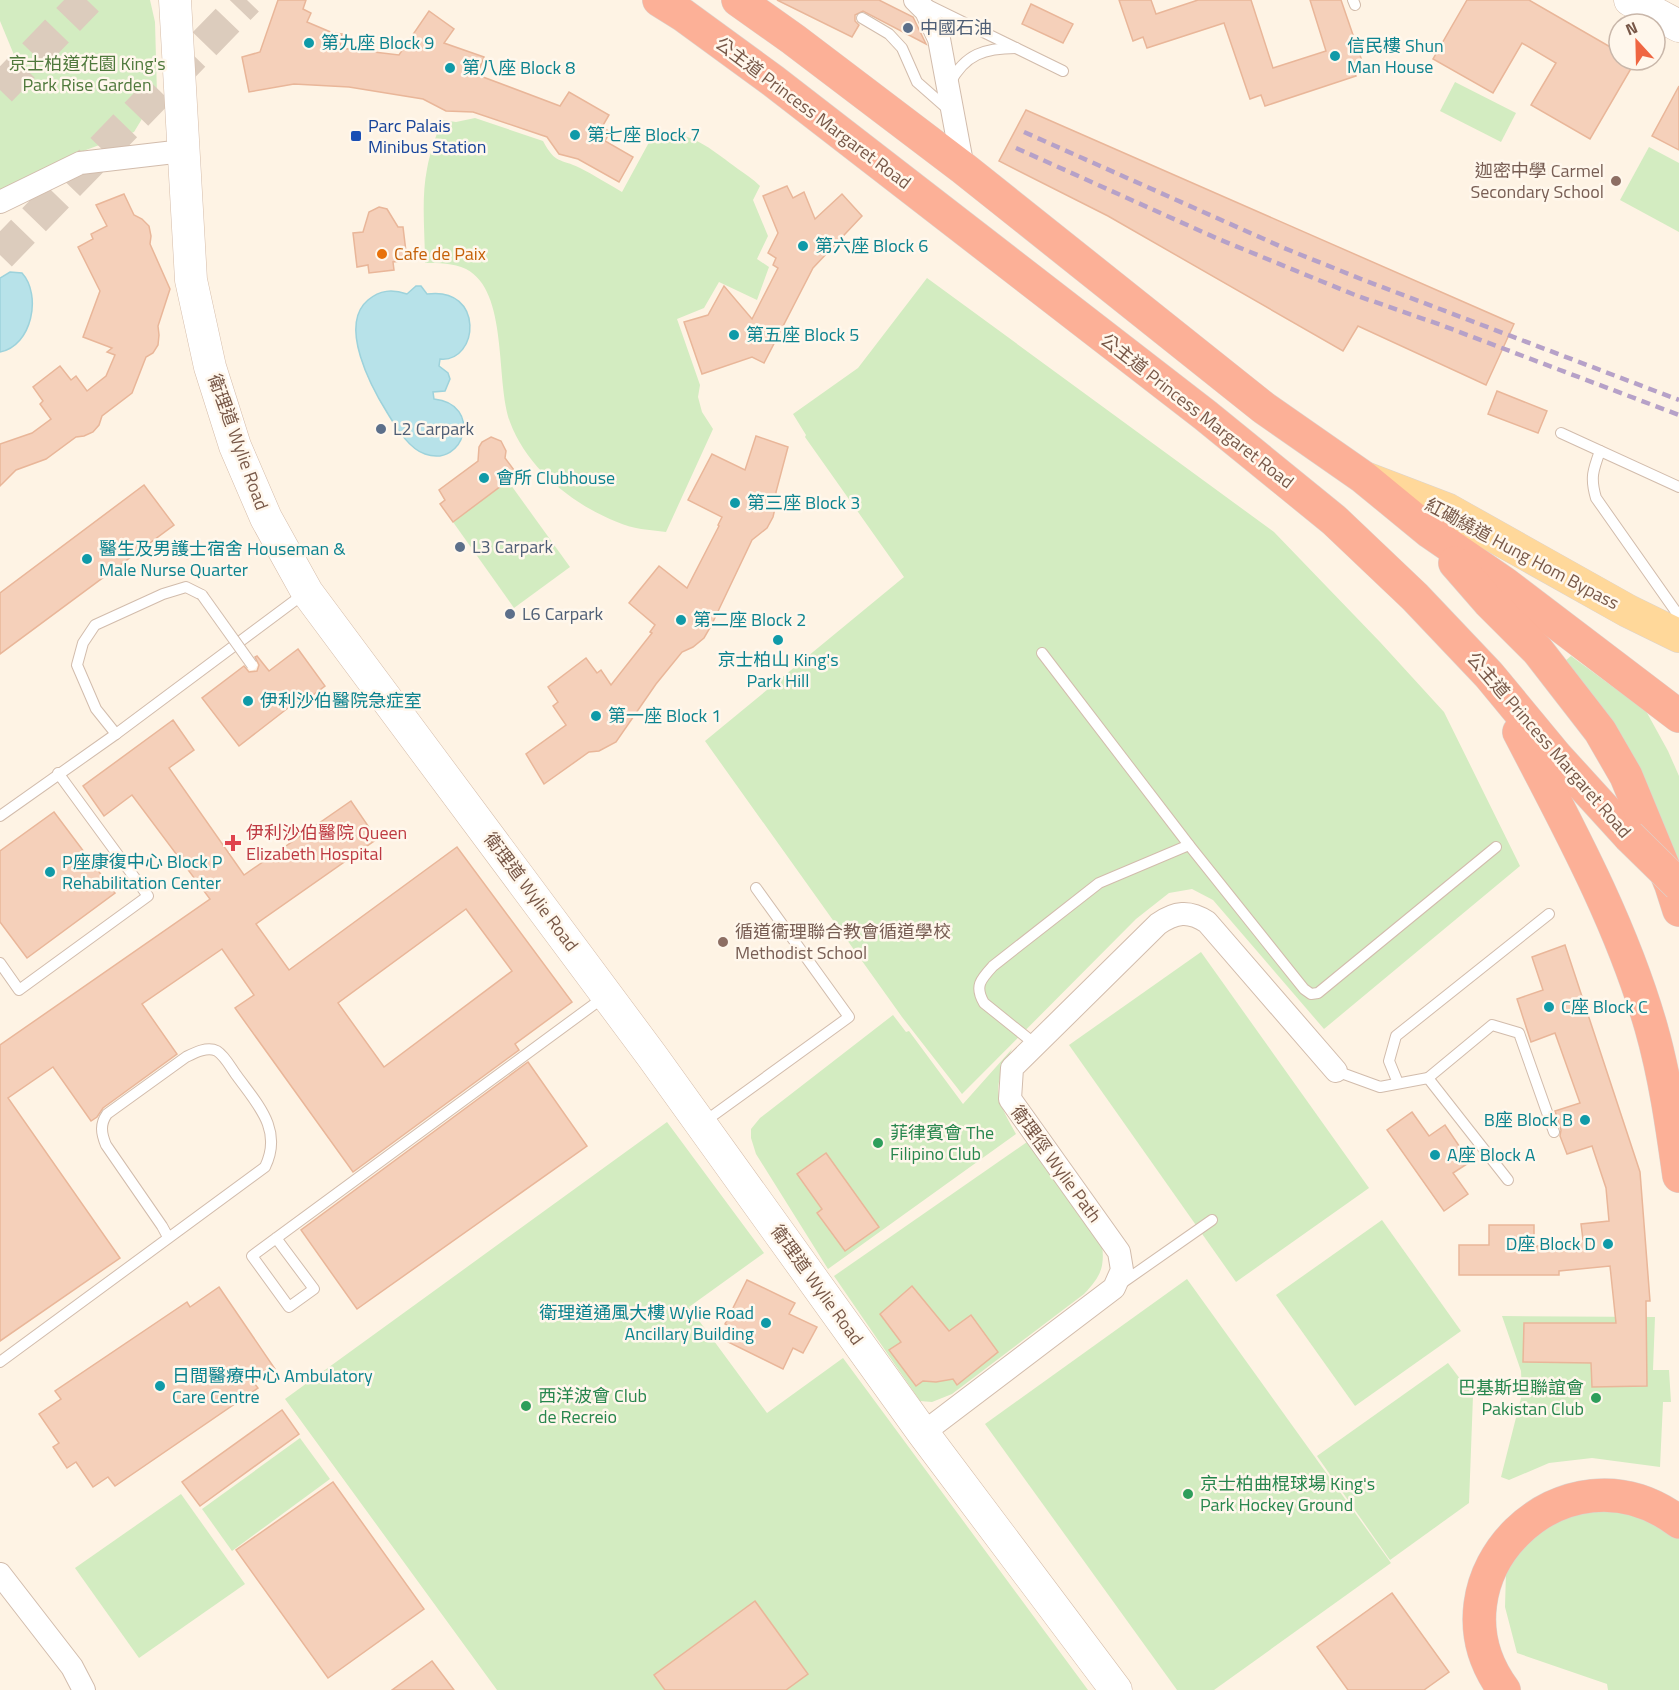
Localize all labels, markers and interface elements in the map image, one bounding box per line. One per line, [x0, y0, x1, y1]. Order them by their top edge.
north arrow [1607, 12, 1667, 72]
place label: 中國石油 [920, 14, 992, 41]
text: N [1622, 15, 1641, 41]
marker: 中國石油 [901, 21, 915, 35]
place label: 第九座 Block 9 [321, 29, 434, 56]
street label: 公主道 Princess Margaret Road [710, 30, 917, 195]
place label: 信民樓 Shun Man House [1347, 32, 1444, 80]
marker: 第九座 Block 9 [302, 36, 316, 50]
marker: 信民樓 Shun Man House [1328, 49, 1342, 63]
park label: 京士柏道花園 King's Park Rise Garden [8, 50, 166, 98]
place label: 第八座 Block 8 [462, 54, 575, 81]
marker: 第八座 Block 8 [443, 61, 457, 75]
place label: Parc Palais Minibus Station [368, 112, 486, 160]
place label: 第七座 Block 7 [587, 121, 700, 148]
marker: 第七座 Block 7 [568, 128, 582, 142]
marker: Parc Palais Minibus Station [349, 129, 363, 143]
place label: 迦密中學 Carmel Secondary School [1470, 157, 1604, 205]
marker: 迦密中學 Carmel Secondary School [1609, 174, 1623, 188]
place label: 第六座 Block 6 [815, 232, 928, 259]
marker: 第六座 Block 6 [796, 239, 810, 253]
place label: Cafe de Paix [394, 240, 486, 267]
marker: Cafe de Paix [375, 247, 389, 261]
place label: 第五座 Block 5 [746, 321, 859, 348]
street label: 公主道 Princess Margaret Road [1095, 326, 1300, 495]
marker: 第五座 Block 5 [727, 328, 741, 342]
street label: 衛理道 Wylie Road [201, 370, 276, 514]
place label: L2 Carpark [393, 415, 474, 442]
marker: L2 Carpark [374, 422, 388, 436]
place label: 會所 Clubhouse [496, 464, 615, 491]
marker: 會所 Clubhouse [477, 471, 491, 485]
place label: 第三座 Block 3 [747, 489, 860, 516]
street label: 紅磡繞道 Hung Hom Bypass [1421, 491, 1624, 616]
marker: 第三座 Block 3 [728, 496, 742, 510]
place label: L3 Carpark [472, 533, 553, 560]
place label: 醫生及男護士宿舍 Houseman & Male Nurse Quarter [99, 535, 346, 583]
marker: L3 Carpark [453, 540, 467, 554]
marker: 醫生及男護士宿舍 Houseman & Male Nurse Quarter [80, 552, 94, 566]
place label: L6 Carpark [522, 600, 603, 627]
place label: 第二座 Block 2 [693, 606, 806, 633]
marker: L6 Carpark [503, 607, 517, 621]
marker: 第二座 Block 2 [674, 613, 688, 627]
marker: 京士柏山 King's Park Hill [771, 633, 785, 647]
place label: 京士柏山 King's Park Hill [717, 646, 839, 694]
street label: 公主道 Princess Margaret Road [1461, 646, 1638, 844]
place label: 伊利沙伯醫院急症室 [260, 687, 422, 714]
marker: 伊利沙伯醫院急症室 [241, 694, 255, 708]
place label: 第一座 Block 1 [608, 702, 721, 729]
marker: 第一座 Block 1 [589, 709, 603, 723]
place label: 伊利沙伯醫院 Queen Elizabeth Hospital [246, 819, 407, 867]
street label: 衛理道 Wylie Road [478, 827, 585, 957]
marker: 伊利沙伯醫院 Queen Elizabeth Hospital [224, 834, 242, 852]
place label: P座康復中心 Block P Rehabilitation Center [62, 848, 223, 896]
marker: P座康復中心 Block P Rehabilitation Center [43, 865, 57, 879]
place label: 循道衞理聯合教會循道學校 Methodist School [735, 918, 951, 966]
marker: 循道衞理聯合教會循道學校 Methodist School [716, 935, 730, 949]
place label: C座 Block C [1561, 993, 1648, 1020]
marker: C座 Block C [1542, 1000, 1556, 1014]
street label: 衛理徑 Wylie Path [1005, 1099, 1108, 1228]
place label: B座 Block B [1484, 1106, 1573, 1133]
marker: B座 Block B [1578, 1113, 1592, 1127]
place label: 菲律賓會 The Filipino Club [890, 1119, 994, 1167]
marker: 菲律賓會 The Filipino Club [871, 1136, 885, 1150]
place label: A座 Block A [1447, 1141, 1536, 1168]
marker: A座 Block A [1428, 1148, 1442, 1162]
street label: 衛理道 Wylie Road [765, 1219, 870, 1350]
place label: D座 Block D [1506, 1230, 1596, 1257]
marker: D座 Block D [1601, 1237, 1615, 1251]
place label: 衛理道通風大樓 Wylie Road Ancillary Building [539, 1299, 754, 1347]
marker: 衛理道通風大樓 Wylie Road Ancillary Building [759, 1316, 773, 1330]
place label: 日間醫療中心 Ambulatory Care Centre [172, 1362, 373, 1410]
place label: 巴基斯坦聯誼會 Pakistan Club [1458, 1374, 1584, 1422]
marker: 日間醫療中心 Ambulatory Care Centre [153, 1379, 167, 1393]
place label: 西洋波會 Club de Recreio [538, 1382, 647, 1430]
marker: 巴基斯坦聯誼會 Pakistan Club [1589, 1391, 1603, 1405]
marker: 西洋波會 Club de Recreio [519, 1399, 533, 1413]
place label: 京士柏曲棍球場 King's Park Hockey Ground [1200, 1470, 1375, 1518]
marker: 京士柏曲棍球場 King's Park Hockey Ground [1181, 1487, 1195, 1501]

